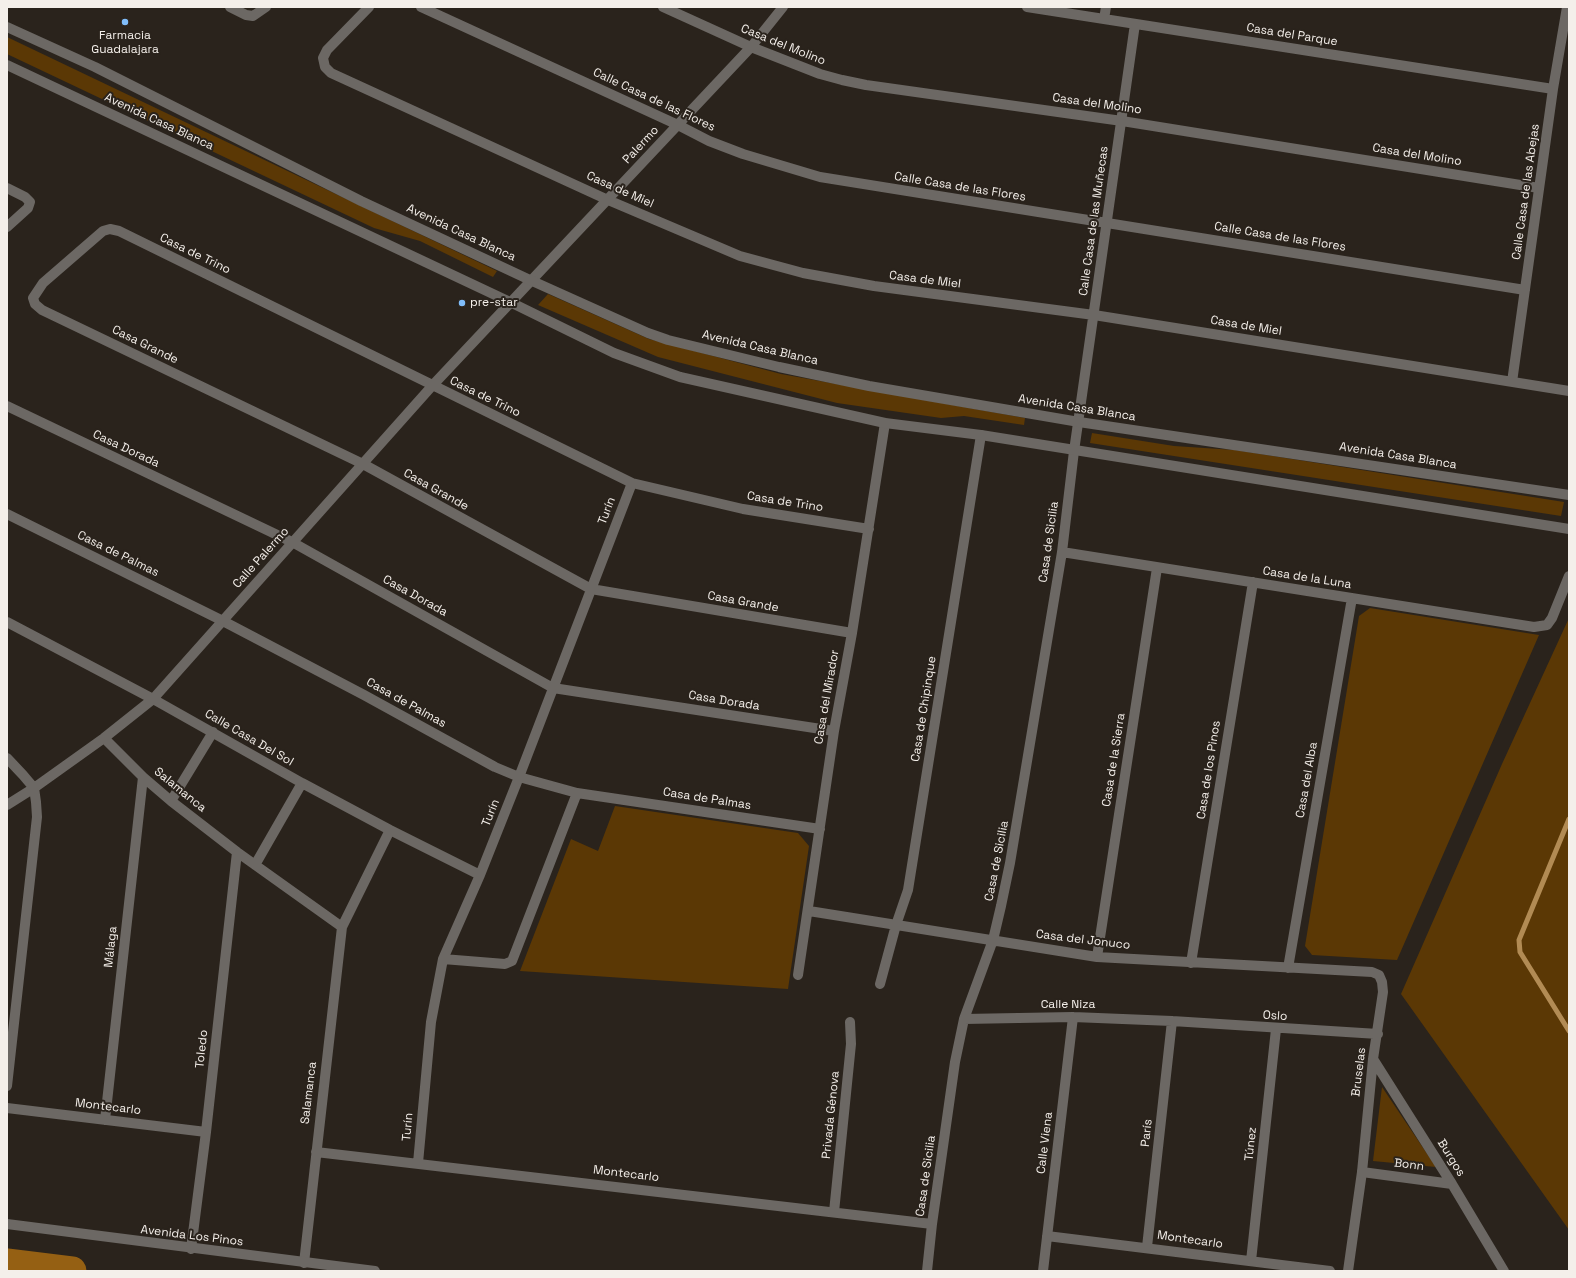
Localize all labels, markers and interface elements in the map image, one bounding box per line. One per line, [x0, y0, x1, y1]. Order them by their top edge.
marker: Farmacia Guadalajara [120, 17, 130, 27]
street label: Casa del Molino [739, 21, 827, 69]
street label: Casa del Parque [1245, 21, 1339, 49]
place label: Farmacia Guadalajara [91, 29, 159, 57]
street label: Calle Casa de las Flores [591, 65, 717, 135]
street label: Avenida Casa Blanca [102, 90, 216, 154]
street label: Casa del Molino [1051, 91, 1143, 117]
street label: Palermo [620, 123, 662, 167]
street label: Calle Casa de las Abejas [1509, 123, 1543, 261]
street label: Casa del Molino [1371, 141, 1463, 169]
street label: Calle Casa de las Muñecas [1076, 145, 1112, 297]
street label: Casa de Miel [584, 169, 656, 211]
street label: Calle Casa de las Flores [893, 169, 1027, 205]
street label: Avenida Casa Blanca [404, 201, 518, 265]
street label: Calle Casa de las Flores [1213, 219, 1347, 255]
street label: Casa de Trino [157, 231, 233, 277]
street label: Casa de Miel [888, 268, 962, 292]
place label: pre-star [470, 296, 518, 310]
marker: pre-star [457, 298, 467, 308]
street label: Casa de Miel [1209, 313, 1283, 339]
street label: Casa Grande [109, 323, 181, 367]
street label: Avenida Casa Blanca [701, 328, 819, 368]
street label: Casa de Trino [447, 374, 523, 420]
street label: Avenida Casa Blanca [1017, 392, 1137, 424]
street label: Casa Dorada [90, 427, 162, 471]
street label: Avenida Casa Blanca [1338, 440, 1458, 472]
street label: Casa Grande [401, 466, 471, 514]
street label: Casa de Trino [746, 489, 824, 515]
street label: Turín [595, 495, 619, 527]
street label: Casa de Sicilia [1036, 500, 1062, 584]
street label: Calle Palermo [230, 525, 292, 591]
street label: Casa de Palmas [75, 528, 161, 580]
street label: Casa de la Luna [1262, 564, 1352, 592]
street label: Casa Dorada [380, 572, 450, 620]
street label: Casa Grande [706, 589, 780, 615]
street label: Casa del Mirador [812, 649, 842, 745]
street label: Casa de Chipinque [909, 655, 939, 763]
street label: Casa de Palmas [364, 675, 448, 731]
street label: Casa Dorada [687, 688, 761, 714]
street label: Calle Casa Del Sol [202, 707, 296, 769]
street label: Casa de la Sierra [1099, 712, 1129, 808]
street label: Casa de los Pinos [1194, 720, 1224, 820]
street label: Casa del Alba [1293, 741, 1321, 819]
street label: Salamanca [151, 765, 209, 815]
street label: Casa de Palmas [662, 785, 752, 813]
street label: Turín [479, 797, 503, 829]
street label: Casa de Sicilia [982, 819, 1012, 903]
street label: Málaga [102, 926, 120, 968]
street label: Casa del Jonuco [1035, 927, 1131, 953]
street label: Calle Niza [1041, 998, 1095, 1012]
street label: Oslo [1262, 1008, 1288, 1024]
street label: Toledo [193, 1029, 211, 1069]
street label: Bruselas [1349, 1047, 1369, 1097]
street label: Salamanca [298, 1061, 320, 1125]
street label: Privada Génova [819, 1070, 843, 1160]
street label: Montecarlo [74, 1096, 142, 1118]
street label: Calle Viena [1034, 1111, 1056, 1175]
street label: Turín [400, 1112, 416, 1142]
street label: París [1138, 1118, 1156, 1148]
street label: Túnez [1242, 1126, 1260, 1162]
street label: Casa de Sicilia [913, 1134, 939, 1218]
street label: Burgos [1434, 1137, 1468, 1179]
street label: Bonn [1393, 1156, 1425, 1174]
street label: Montecarlo [592, 1163, 660, 1185]
street label: Avenida Los Pinos [140, 1223, 244, 1249]
street label: Montecarlo [1156, 1228, 1224, 1252]

